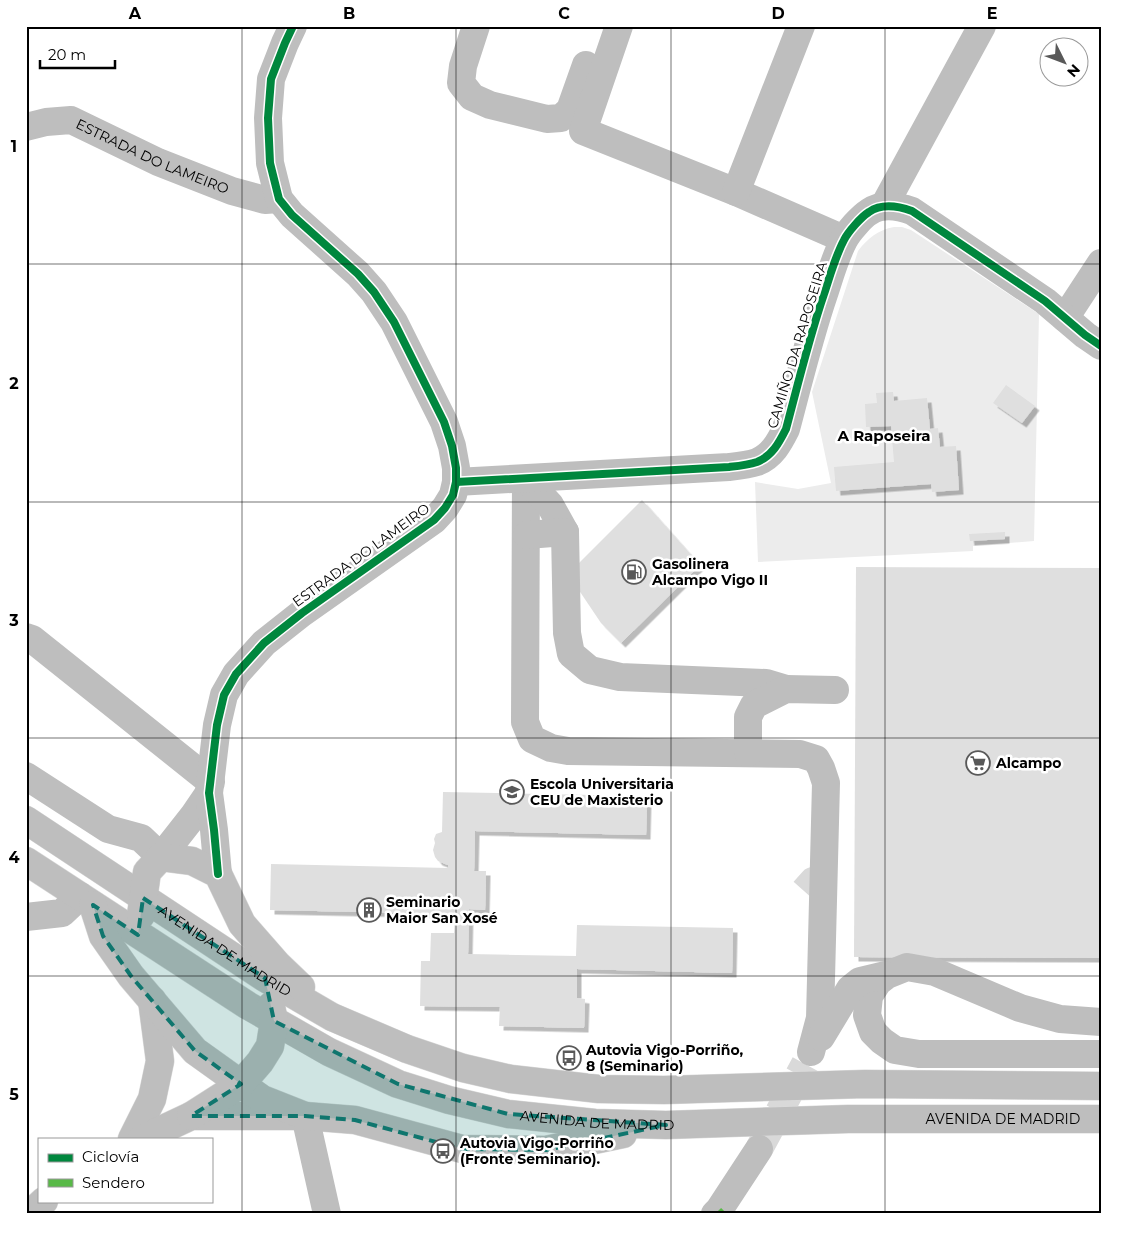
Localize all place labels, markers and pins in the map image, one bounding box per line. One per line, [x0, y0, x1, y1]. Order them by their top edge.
place label: Gasolinera Alcampo Vigo II [651, 555, 768, 589]
fuel station icon: Gasolinera Alcampo Vigo II [621, 559, 647, 585]
supermarket icon: Alcampo [965, 750, 991, 776]
place label: Alcampo [995, 754, 1061, 772]
place label: Escola Universitaria CEU de Maxisterio [530, 775, 674, 809]
school or university icon: Escola Universitaria CEU de Maxisterio [499, 779, 525, 805]
place label: Seminario Maior San Xosé [386, 893, 498, 927]
building icon: Seminario Maior San Xosé [356, 897, 382, 923]
place label: Autovia Vigo-Porriño, 8 (Seminario) [585, 1041, 744, 1075]
bus stop icon: Autovia Vigo-Porriño, 8 (Seminario) [556, 1045, 582, 1071]
place label: Autovia Vigo-Porriño (Fronte Seminario). [459, 1134, 614, 1168]
bus stop icon: Autovia Vigo-Porriño (Fronte Seminario). [430, 1138, 456, 1164]

